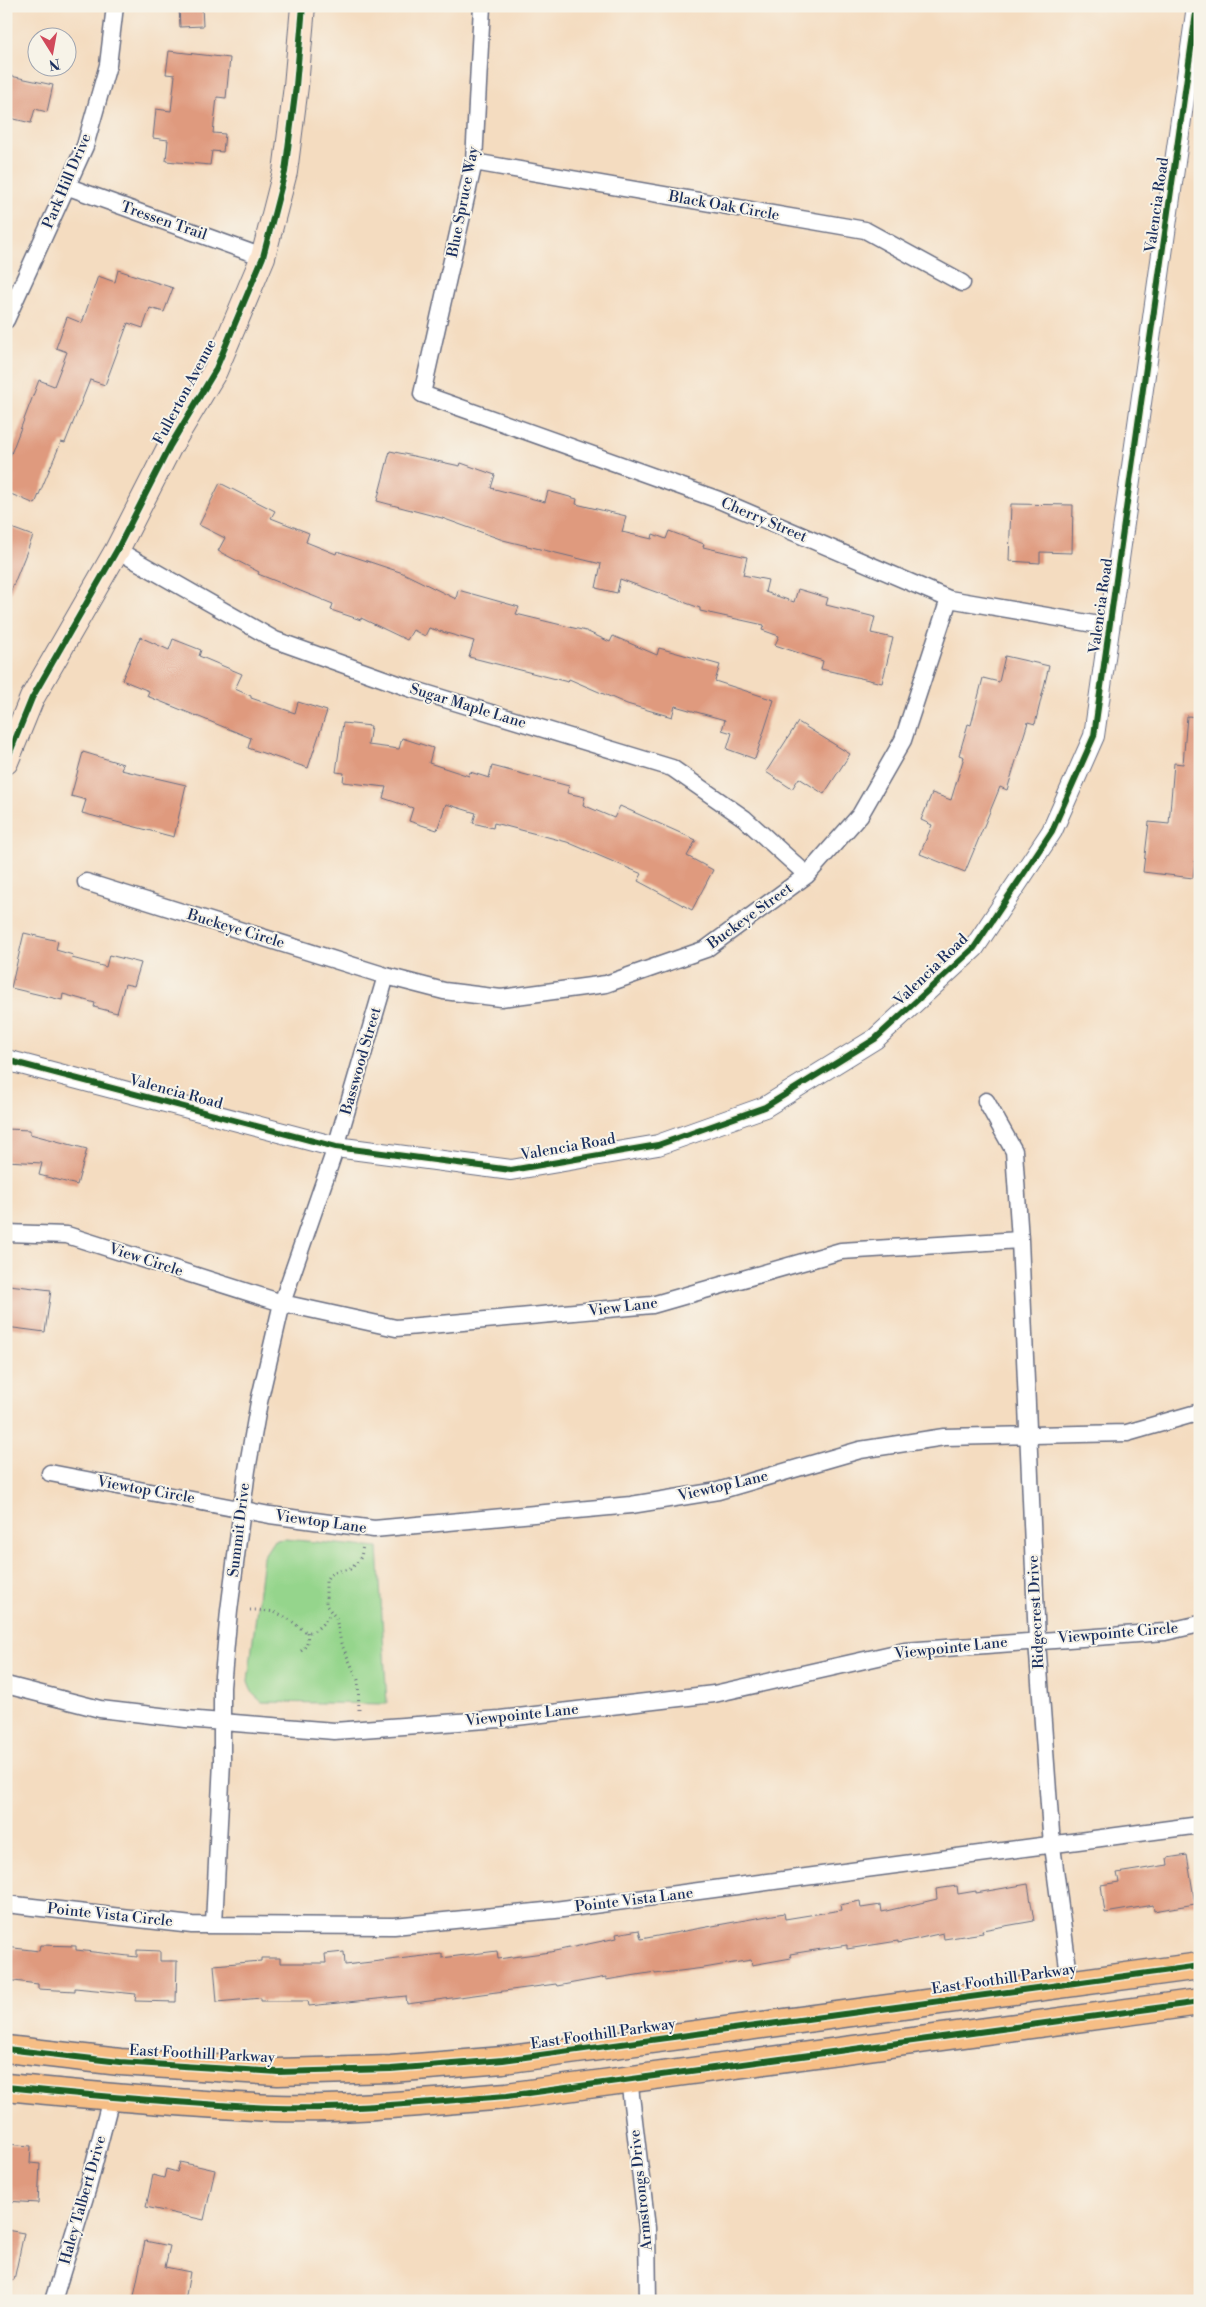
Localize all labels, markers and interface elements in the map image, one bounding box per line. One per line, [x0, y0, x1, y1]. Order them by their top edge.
north arrow [28, 28, 78, 78]
text: N [47, 54, 61, 74]
street label: Park Hill Drive [38, 131, 96, 231]
street label: Blue Spruce Way [443, 144, 483, 260]
street label: Valencia Road [1141, 156, 1173, 255]
street label: Black Oak Circle [666, 187, 781, 225]
street label: Tressen Trail [118, 197, 210, 245]
street label: Fullerton Avenue [149, 336, 221, 448]
street label: Cherry Street [718, 493, 811, 547]
street label: Valencia Road [1085, 557, 1117, 656]
street label: Sugar Maple Lane [407, 679, 529, 733]
street label: Buckeye Street [703, 878, 797, 954]
street label: Buckeye Circle [184, 905, 287, 953]
street label: Valencia Road [889, 929, 972, 1011]
street label: Basswood Street [336, 1004, 386, 1118]
street label: Valencia Road [126, 1070, 225, 1114]
street label: Valencia Road [518, 1129, 617, 1165]
street label: View Circle [106, 1239, 185, 1281]
street label: View Lane [586, 1293, 659, 1321]
street label: Viewtop Lane [675, 1466, 770, 1506]
street label: Viewtop Circle [95, 1472, 196, 1508]
street label: Summit Drive [224, 1482, 254, 1578]
street label: Viewtop Lane [273, 1506, 368, 1538]
street label: Ridgecrest Drive [1024, 1555, 1048, 1669]
street label: Viewpointe Circle [1056, 1618, 1179, 1648]
street label: Viewpointe Lane [893, 1633, 1008, 1663]
street label: Viewpointe Lane [464, 1700, 579, 1730]
street label: Pointe Vista Lane [574, 1883, 694, 1917]
street label: Pointe Vista Circle [46, 1899, 174, 1931]
street label: East Foothill Parkway [930, 1959, 1078, 1999]
street label: East Foothill Parkway [529, 2014, 677, 2054]
street label: East Foothill Parkway [128, 2041, 276, 2067]
street label: Armstrongs Drive [625, 2129, 657, 2252]
street label: Haley Talbert Drive [56, 2133, 110, 2267]

